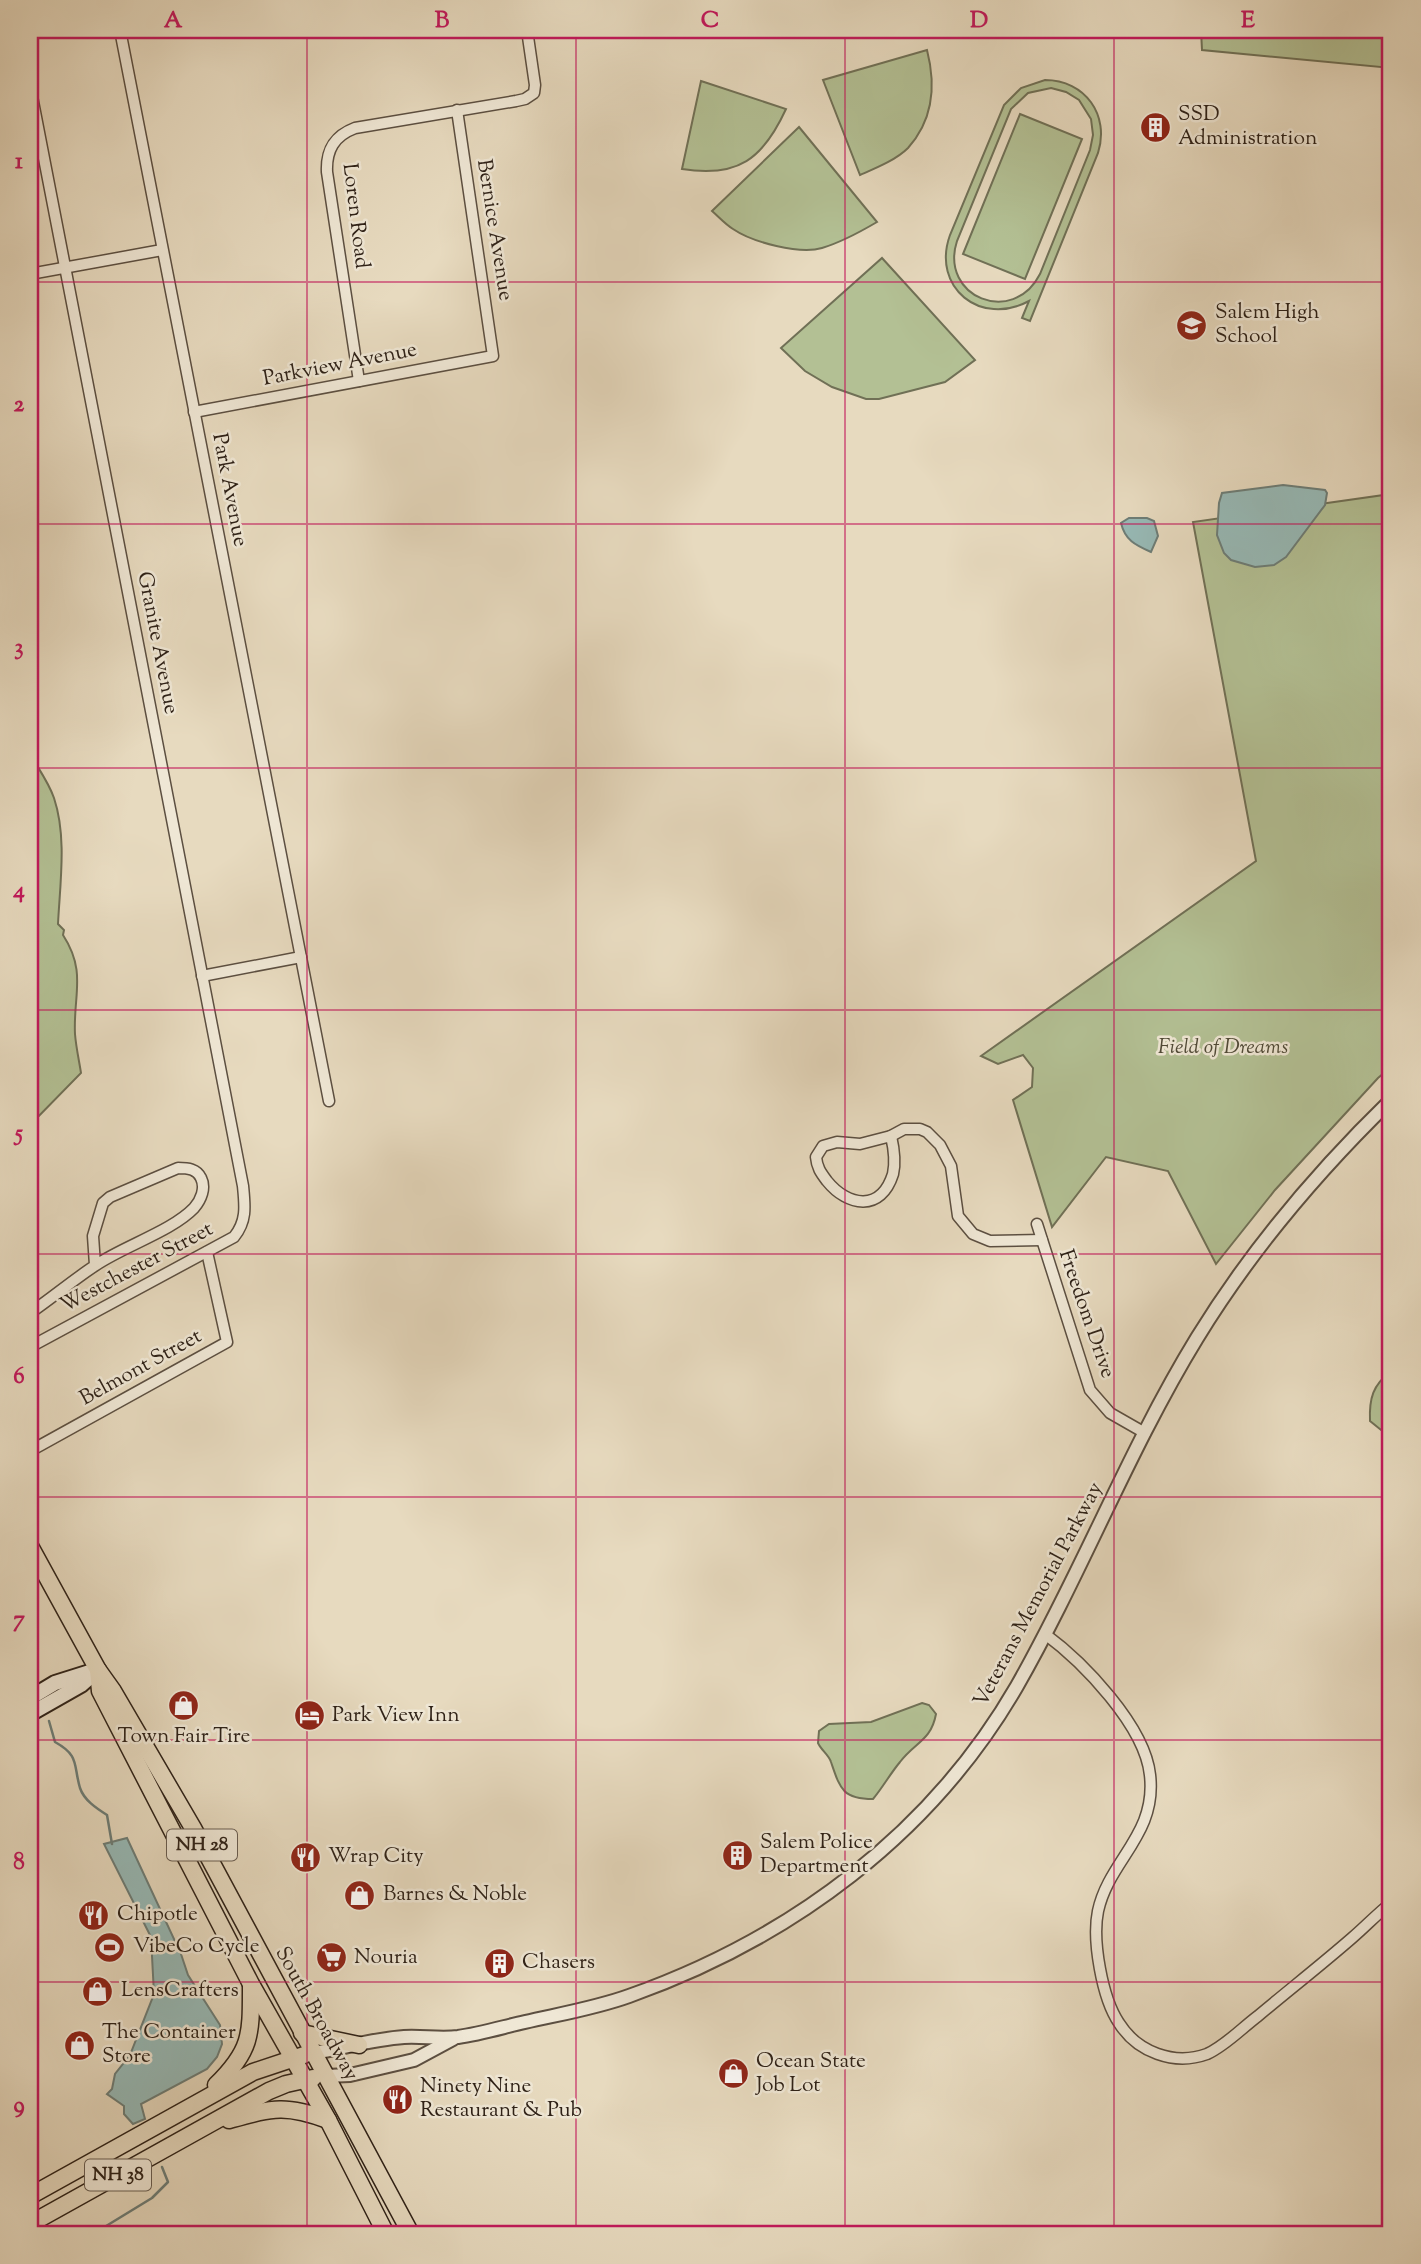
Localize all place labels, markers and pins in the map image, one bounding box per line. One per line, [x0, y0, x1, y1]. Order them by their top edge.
place label: SSD Administration [1178, 100, 1317, 154]
building icon: SSD Administration [1138, 110, 1172, 144]
place label: Salem High School [1215, 298, 1320, 352]
school or university icon: Salem High School [1175, 308, 1209, 342]
shop icon: Town Fair Tire [167, 1688, 201, 1722]
hotel icon: Park View Inn [292, 1699, 326, 1733]
place label: Park View Inn [332, 1701, 460, 1731]
place label: Town Fair Tire [118, 1722, 250, 1752]
place label: Salem Police Department [760, 1828, 873, 1882]
building icon: Salem Police Department [720, 1838, 754, 1872]
restaurant icon: Wrap City [288, 1840, 322, 1874]
place label: Wrap City [328, 1842, 424, 1872]
shop icon: Barnes & Noble [343, 1878, 377, 1912]
place label: Barnes & Noble [383, 1880, 527, 1910]
restaurant icon: Chipotle [77, 1898, 111, 1932]
place label: Chipotle [117, 1900, 198, 1930]
sports icon: VibeCo Cycle [93, 1930, 127, 1964]
place label: VibeCo Cycle [133, 1932, 260, 1962]
supermarket icon: Nouria [314, 1941, 348, 1975]
place label: Nouria [354, 1943, 418, 1973]
building icon: Chasers [482, 1946, 516, 1980]
place label: Chasers [522, 1948, 595, 1978]
shop icon: LensCrafters [81, 1974, 115, 2008]
place label: LensCrafters [121, 1976, 239, 2006]
place label: The Container Store [102, 2018, 236, 2072]
shop icon: The Container Store [62, 2028, 96, 2062]
place label: Ocean State Job Lot [755, 2047, 866, 2101]
shop icon: Ocean State Job Lot [716, 2057, 750, 2091]
place label: Ninety Nine Restaurant & Pub [420, 2072, 582, 2126]
restaurant icon: Ninety Nine Restaurant & Pub [380, 2082, 414, 2116]

